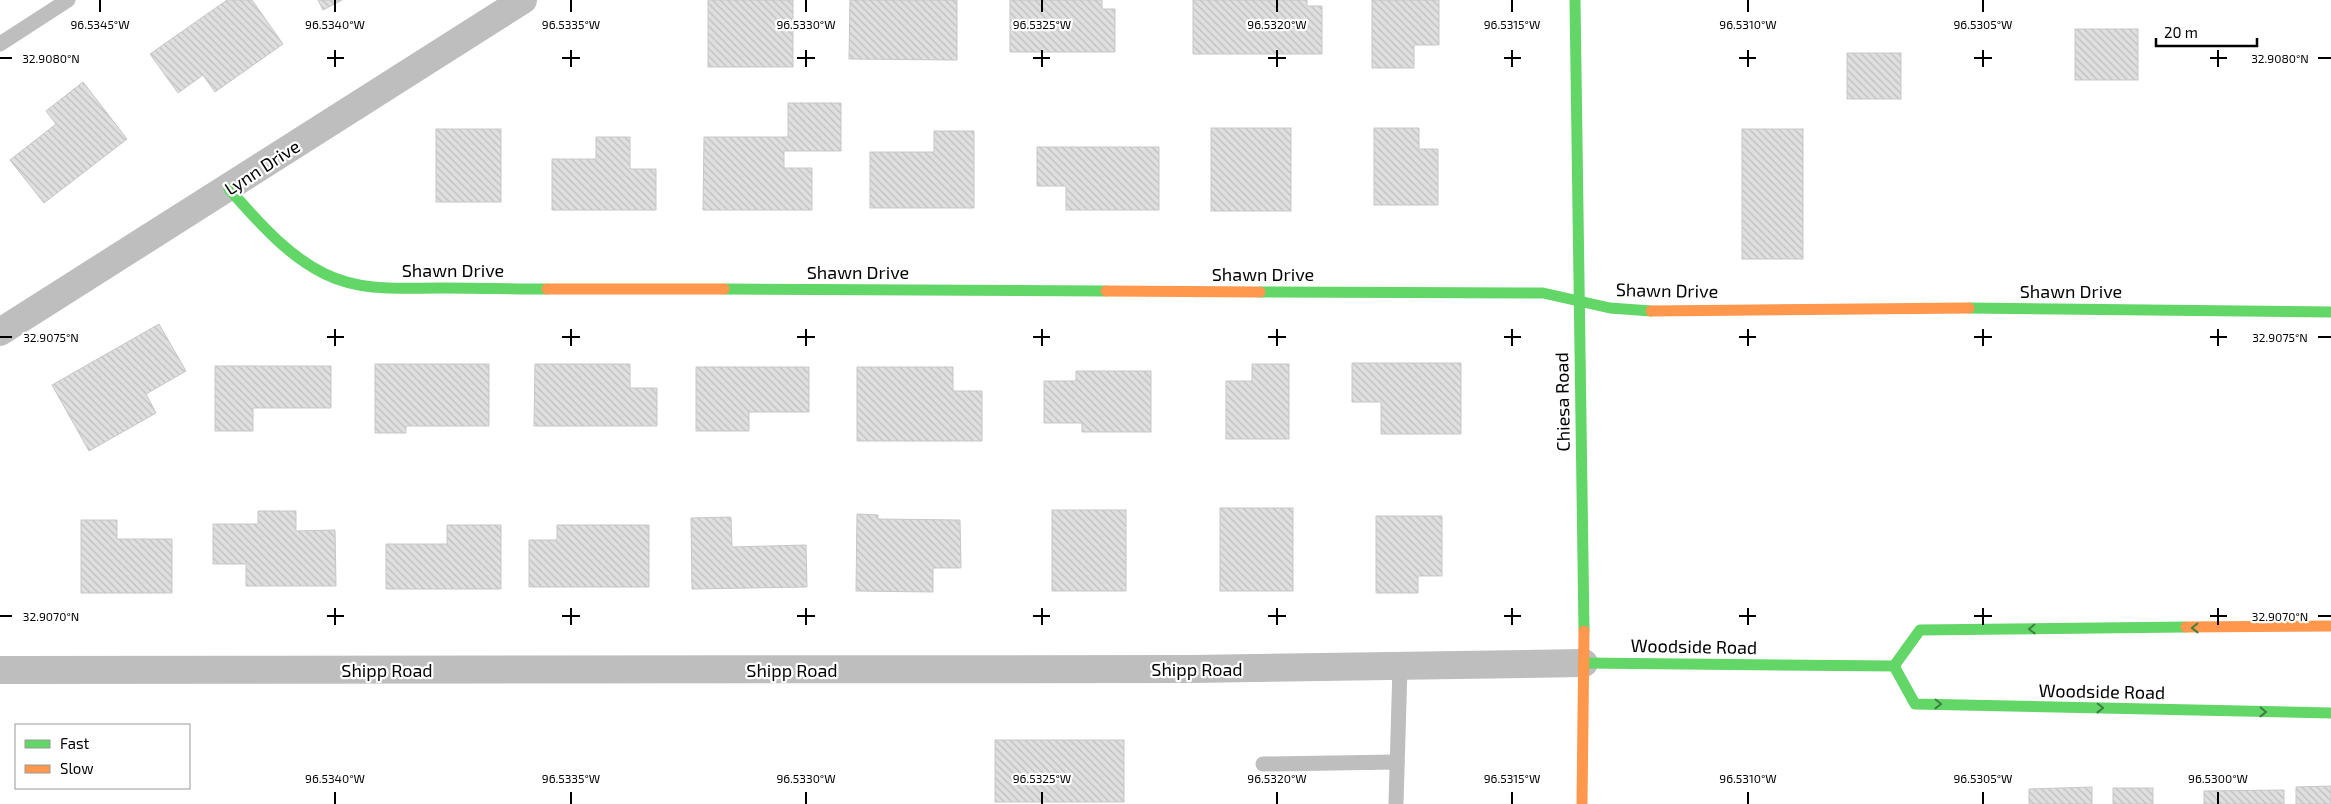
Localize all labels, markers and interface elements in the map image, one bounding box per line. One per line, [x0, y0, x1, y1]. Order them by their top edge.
scale bar [2156, 15, 2257, 47]
text: 96.5345°W [70, 17, 130, 31]
text: 96.5340°W [305, 17, 365, 31]
text: 96.5335°W [542, 17, 600, 31]
text: 96.5330°W [776, 17, 836, 31]
text: 96.5325°W [1013, 17, 1071, 31]
text: 96.5320°W [1247, 17, 1307, 31]
text: 96.5315°W [1484, 17, 1540, 31]
text: 96.5310°W [1719, 17, 1777, 31]
text: 96.5305°W [1954, 17, 2012, 31]
text: 20 m [2164, 23, 2198, 41]
text: 32.9080°N [22, 51, 80, 65]
text: 32.9080°N [2251, 51, 2309, 65]
street label: Lynn Drive [220, 135, 304, 199]
street label: Shawn Drive [402, 259, 504, 281]
street label: Shawn Drive [807, 261, 909, 283]
street label: Shawn Drive [1212, 263, 1314, 285]
street label: Shawn Drive [1616, 278, 1718, 302]
street label: Shawn Drive [2020, 280, 2122, 302]
text: 32.9075°N [23, 330, 79, 344]
text: 32.9075°N [2252, 330, 2308, 344]
street label: Chiesa Road [1550, 352, 1574, 452]
text: 32.9070°N [23, 609, 79, 623]
text: 32.9070°N [2252, 609, 2308, 623]
one-way arrow [2191, 623, 2198, 633]
one-way arrow [2028, 624, 2036, 634]
street label: Woodside Road [1631, 634, 1757, 658]
street label: Shipp Road [1151, 658, 1243, 680]
street label: Shipp Road [341, 659, 433, 681]
street label: Shipp Road [746, 659, 838, 681]
street label: Woodside Road [2039, 679, 2165, 703]
one-way arrow [1934, 699, 1942, 710]
one-way arrow [2097, 703, 2105, 713]
one-way arrow [2259, 706, 2267, 717]
legend [15, 724, 190, 789]
text: Fast [60, 734, 90, 752]
text: Slow [60, 759, 94, 777]
text: 96.5340°W [305, 771, 365, 785]
text: 96.5335°W [542, 771, 600, 785]
text: 96.5330°W [776, 771, 836, 785]
text: 96.5325°W [1013, 771, 1071, 785]
text: 96.5320°W [1247, 771, 1307, 785]
text: 96.5315°W [1484, 771, 1540, 785]
text: 96.5310°W [1719, 771, 1777, 785]
text: 96.5305°W [1954, 771, 2012, 785]
text: 96.5300°W [2188, 771, 2248, 785]

